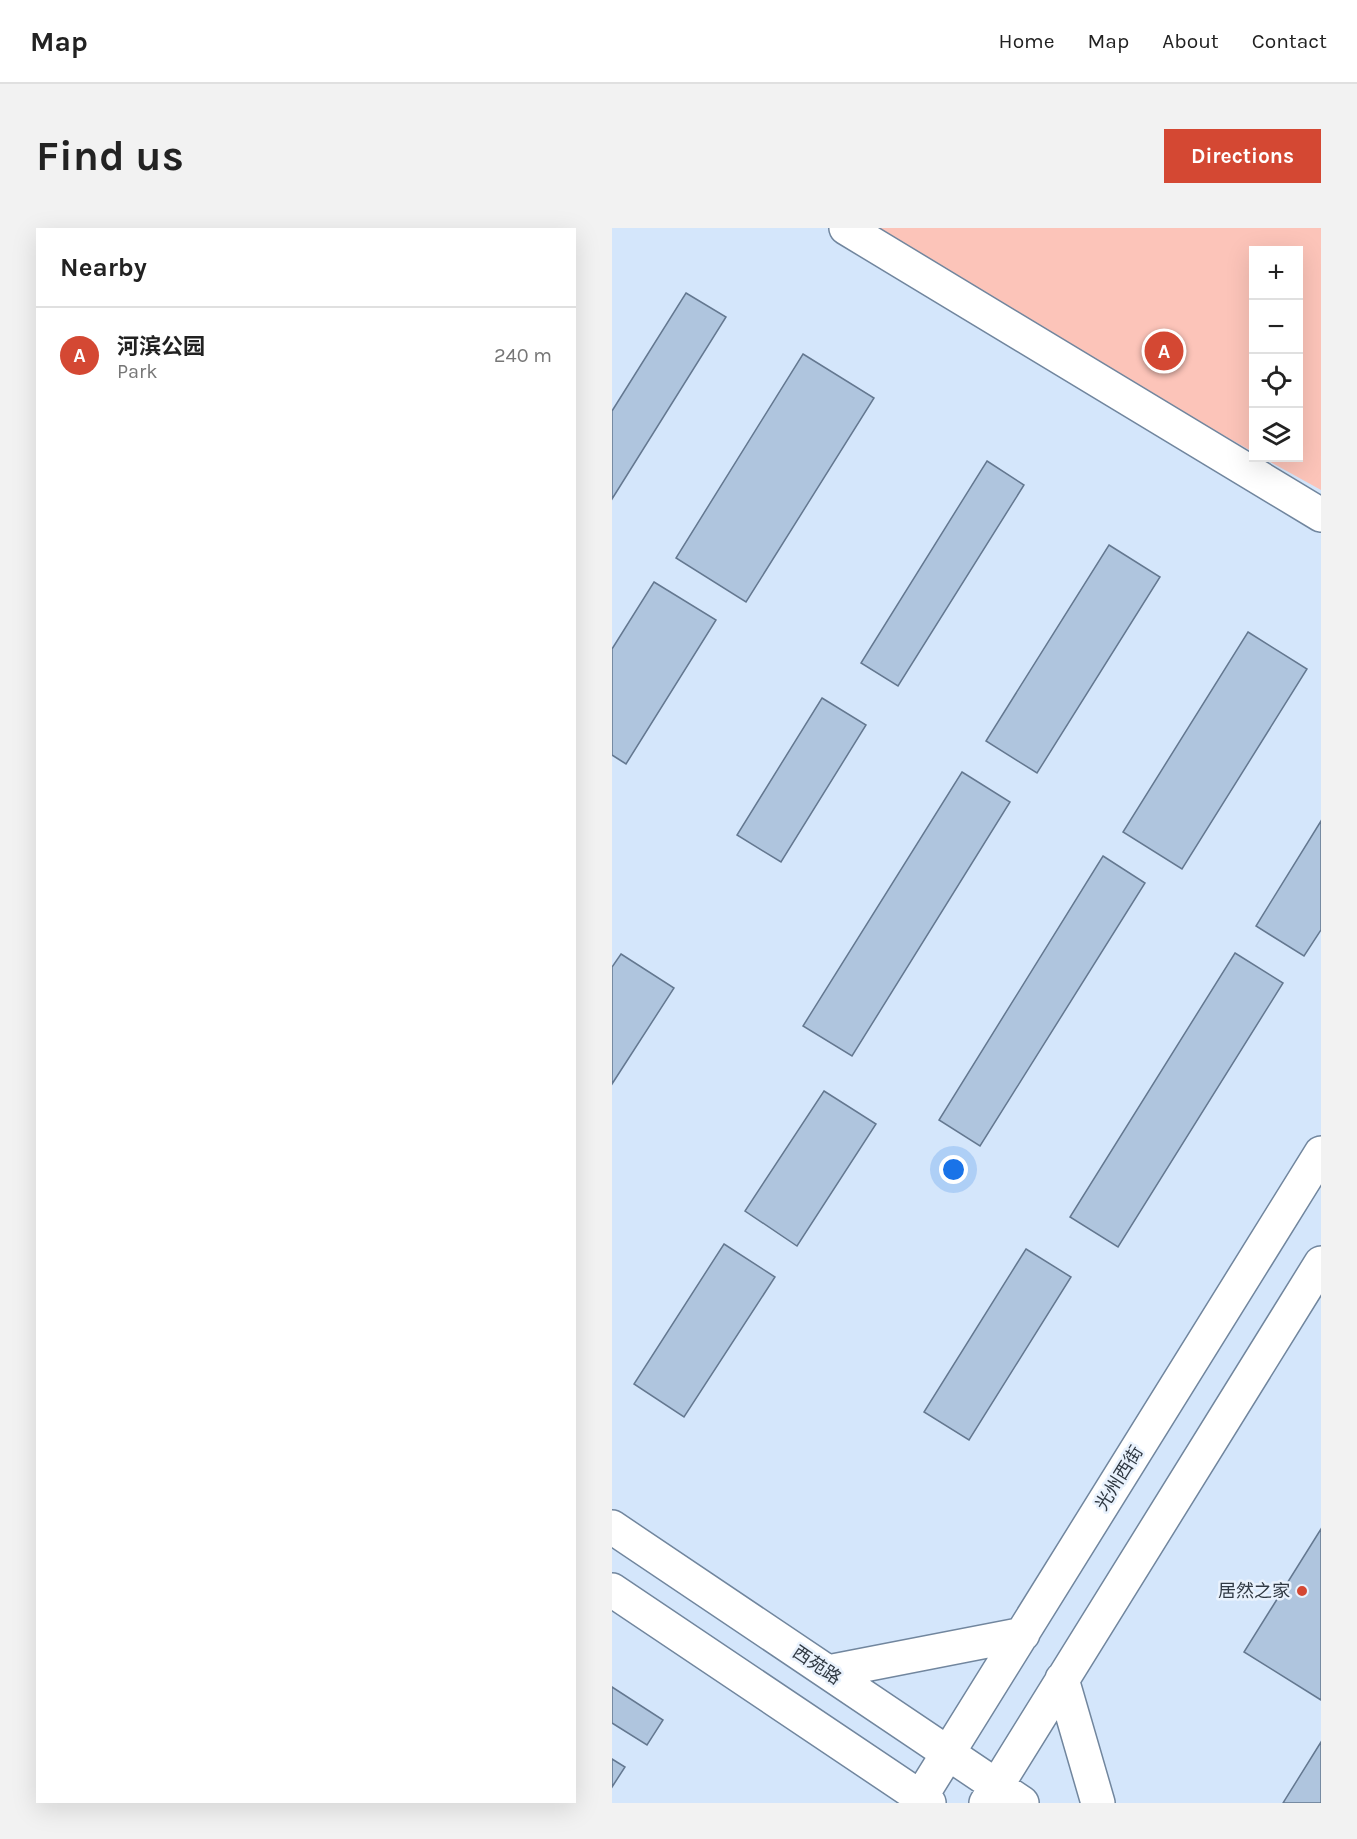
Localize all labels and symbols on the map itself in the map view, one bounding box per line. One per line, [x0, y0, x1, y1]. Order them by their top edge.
pin: A [1144, 328, 1184, 374]
your location [939, 1155, 968, 1184]
street label: 光州西街 [1091, 1442, 1147, 1514]
place label: 居然之家 [1218, 1580, 1290, 1602]
marker: 居然之家 [1295, 1584, 1309, 1598]
street label: 西苑路 [788, 1641, 846, 1689]

